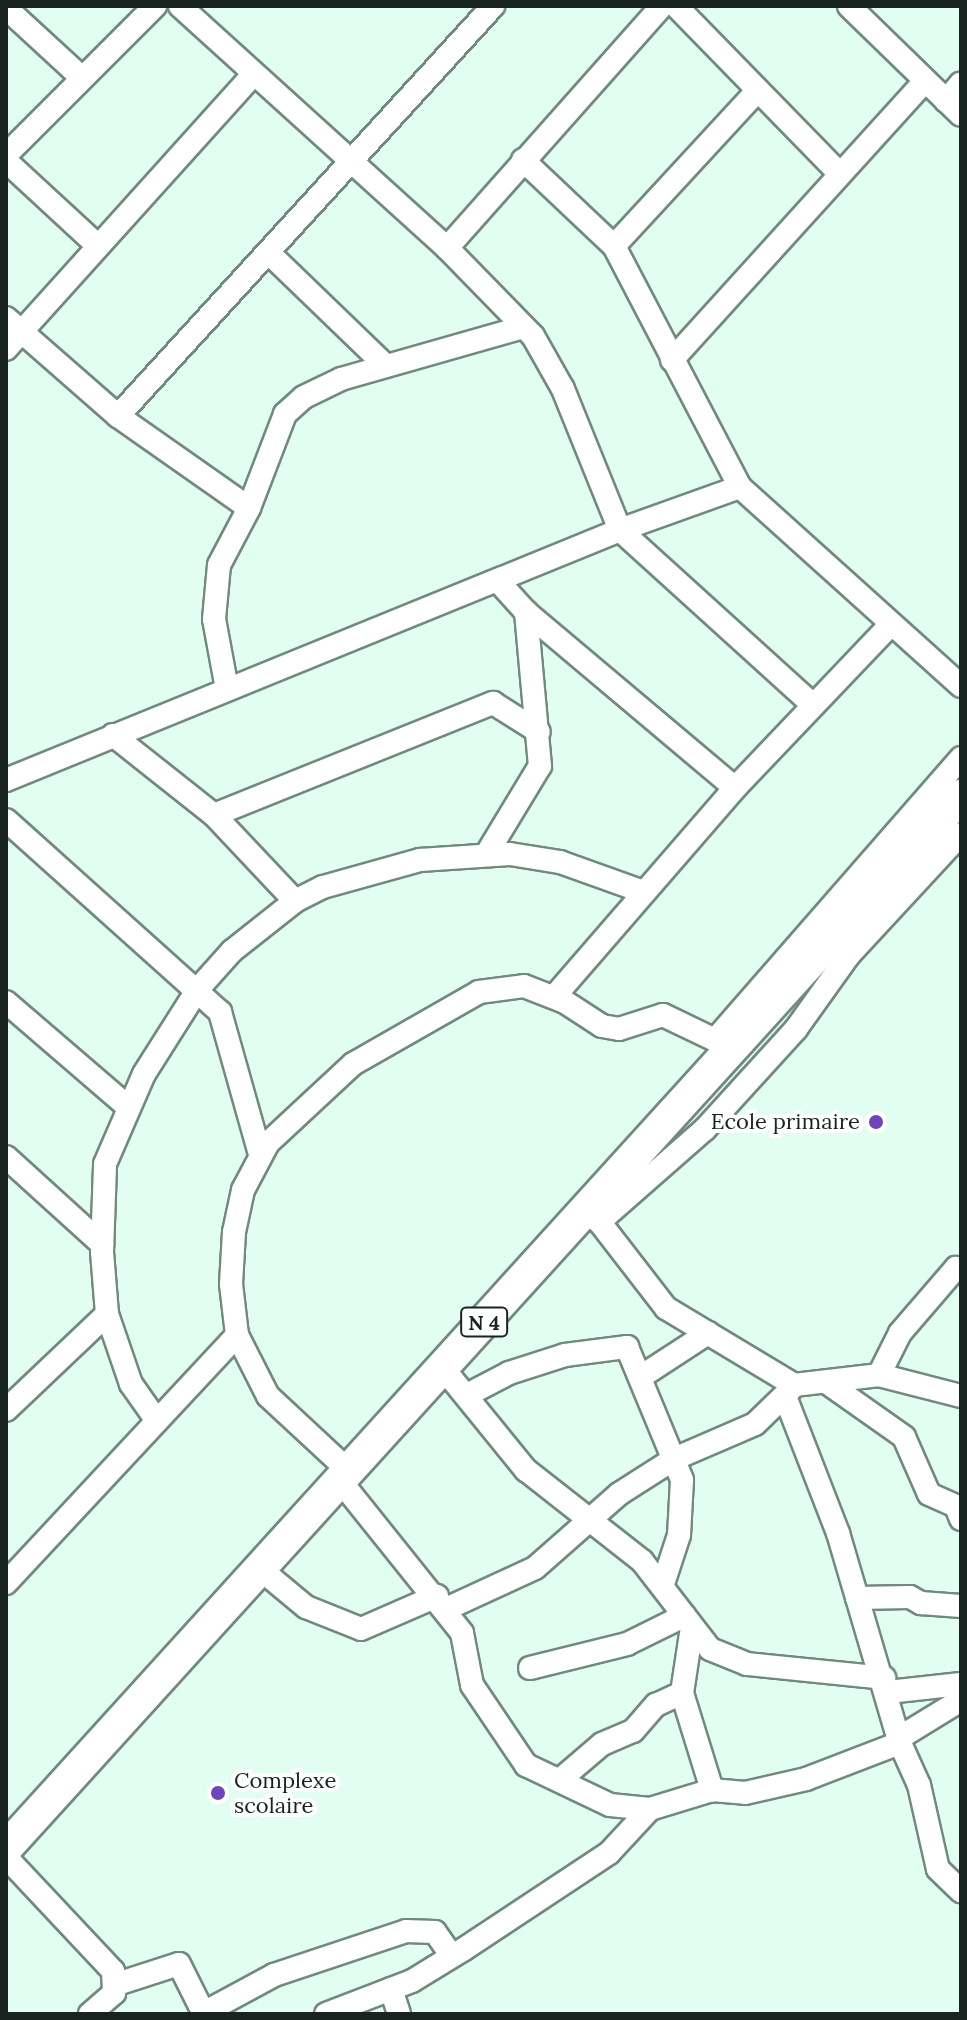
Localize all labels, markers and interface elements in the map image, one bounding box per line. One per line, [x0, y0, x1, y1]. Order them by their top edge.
place label: Ecole primaire [711, 1109, 860, 1135]
marker: Ecole primaire [867, 1113, 885, 1131]
road number: N 4 [460, 1306, 508, 1338]
place label: Complexe scolaire [234, 1767, 336, 1818]
marker: Complexe scolaire [209, 1784, 227, 1802]

